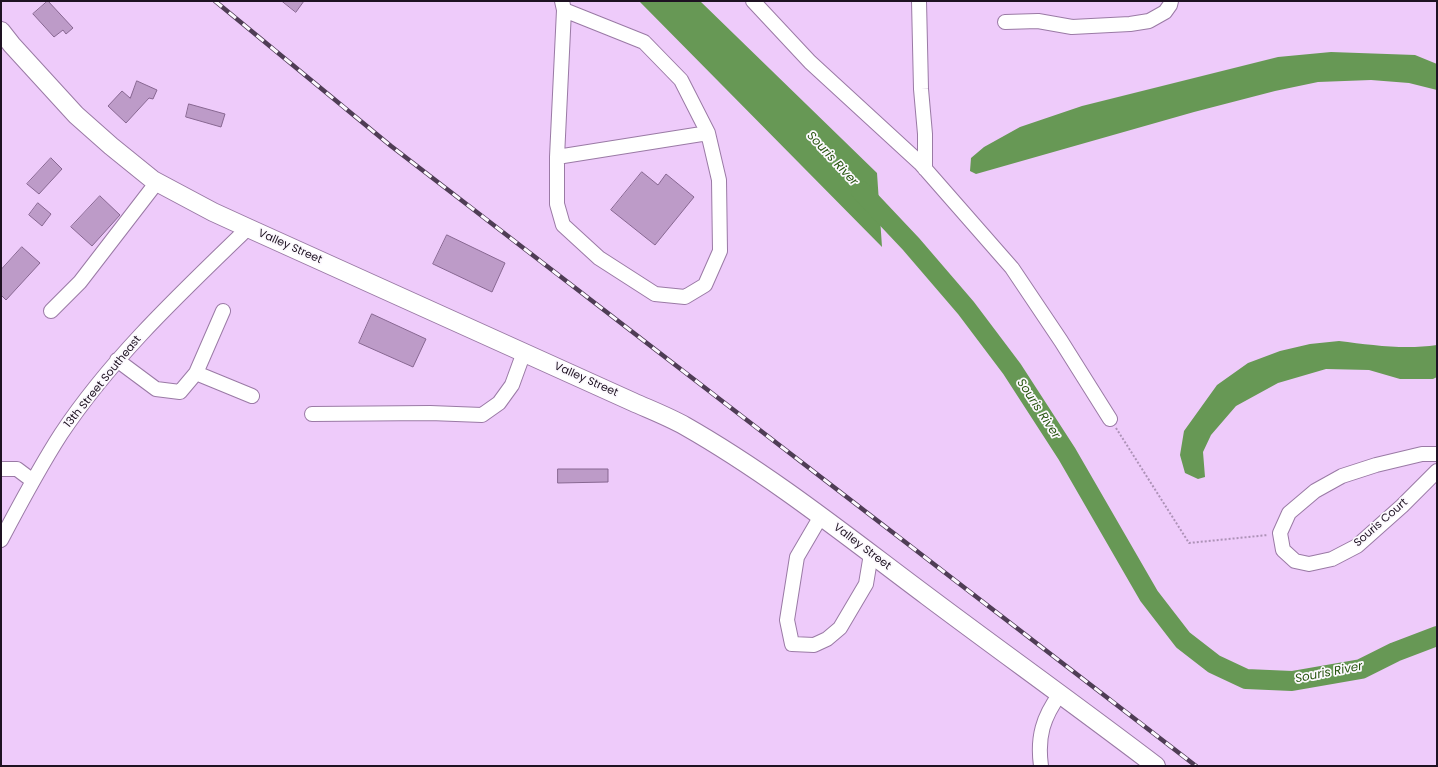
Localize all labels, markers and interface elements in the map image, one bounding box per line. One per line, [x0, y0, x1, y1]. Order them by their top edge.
water label: Souris River [803, 129, 861, 189]
street label: Valley Street [256, 227, 324, 267]
street label: 13th Street Southeast [62, 333, 144, 431]
street label: Valley Street [552, 360, 620, 400]
water label: Souris River [1013, 376, 1063, 442]
street label: Souris Court [1351, 496, 1411, 550]
street label: Valley Street [831, 521, 893, 573]
water label: Souris River [1294, 659, 1364, 687]

